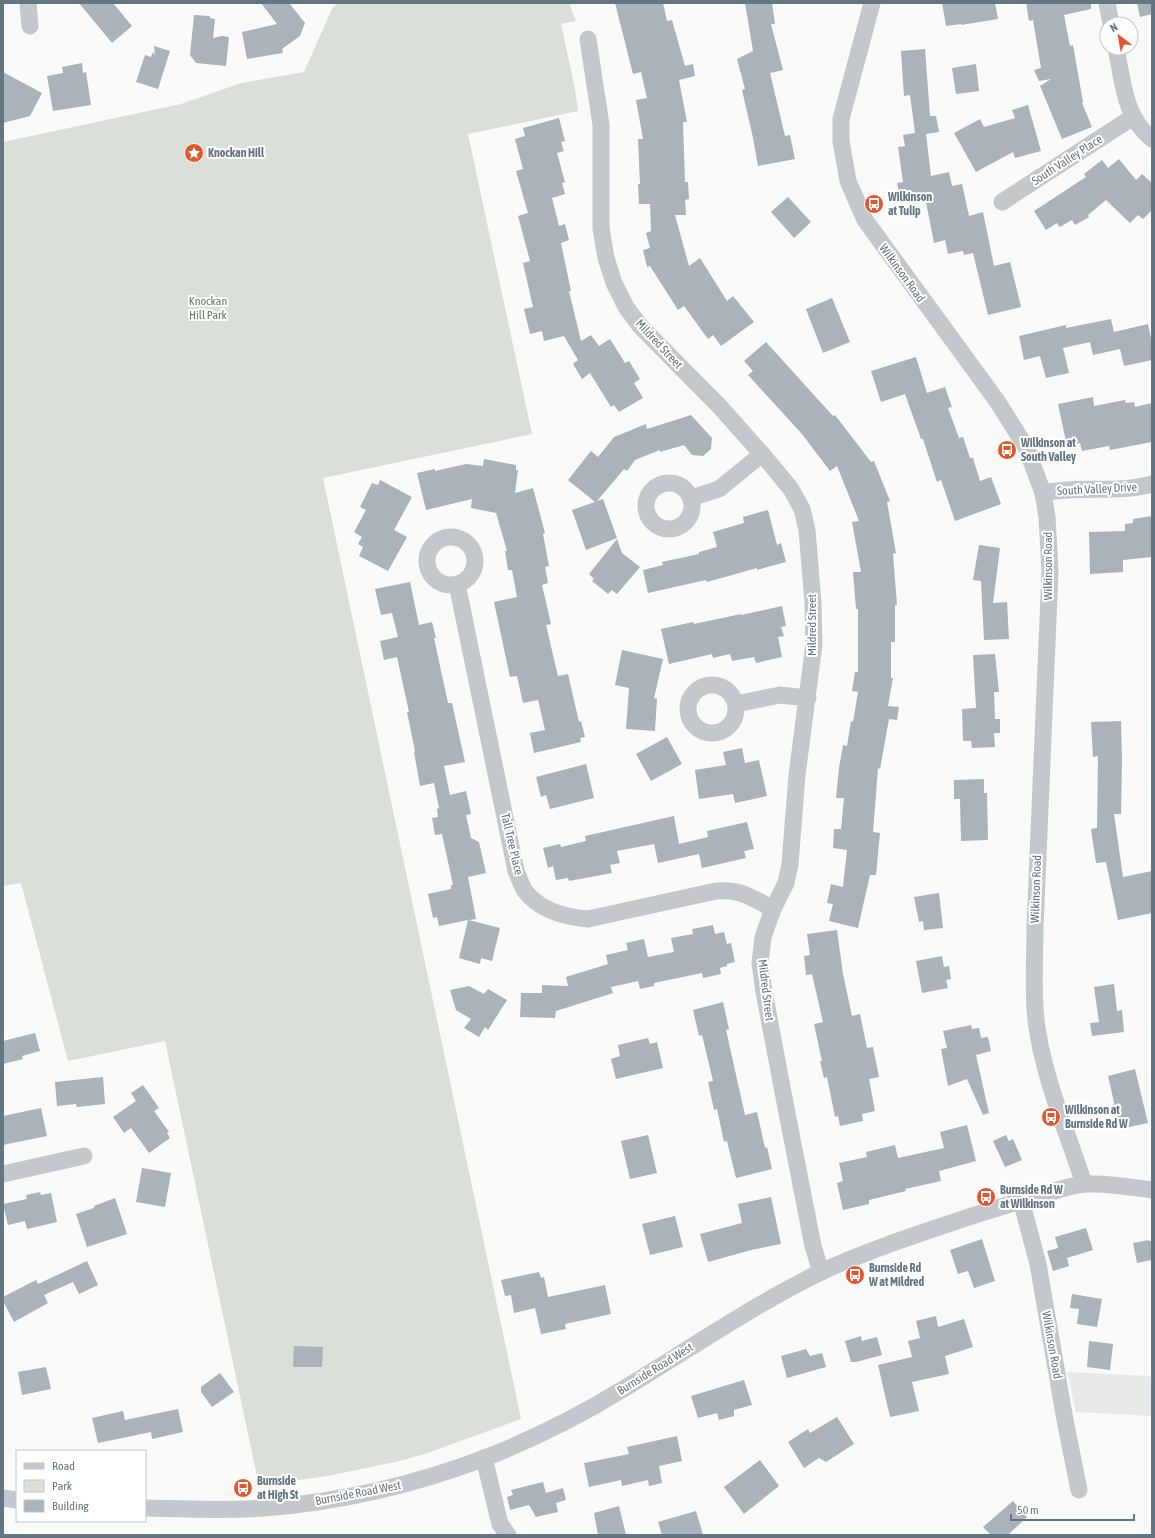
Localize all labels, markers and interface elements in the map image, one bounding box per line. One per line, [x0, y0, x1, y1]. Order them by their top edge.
north arrow [1099, 16, 1139, 56]
text: N [1108, 21, 1120, 34]
street label: South Valley Place [1029, 132, 1105, 188]
place icon: Knockan Hill [183, 142, 205, 164]
place label: Knockan Hill [208, 146, 265, 160]
place label: Wilkinson at Tulip [887, 190, 932, 218]
bus stop icon: Wilkinson at Tulip [863, 193, 885, 215]
street label: Wilkinson Road [876, 241, 928, 305]
park label: Knockan Hill Park [189, 294, 228, 322]
street label: Mildred Street [633, 317, 686, 372]
place label: Wilkinson at South Valley [1020, 436, 1076, 464]
bus stop icon: Wilkinson at South Valley [996, 439, 1018, 461]
street label: South Valley Drive [1057, 480, 1137, 498]
street label: Wilkinson Road [1041, 532, 1055, 600]
street label: Mildred Street [805, 593, 819, 656]
street label: Tall Tree Place [498, 812, 526, 876]
street label: Wilkinson Road [1028, 855, 1044, 923]
street label: Mildred Street [755, 958, 777, 1022]
place label: Wilkinson at Burnside Rd W [1064, 1103, 1128, 1131]
bus stop icon: Wilkinson at Burnside Rd W [1040, 1106, 1062, 1128]
place label: Burnside Rd W at Wilkinson [1000, 1183, 1063, 1211]
bus stop icon: Burnside Rd W at Wilkinson [975, 1186, 997, 1208]
place label: Burnside Rd W at Mildred [868, 1261, 925, 1289]
bus stop icon: Burnside Rd W at Mildred [844, 1264, 866, 1286]
street label: Wilkinson Road [1039, 1310, 1065, 1380]
street label: Burnside Road West [615, 1340, 696, 1398]
legend [16, 1450, 146, 1522]
text: Road [52, 1459, 75, 1473]
place label: Burnside at High St [257, 1474, 299, 1502]
bus stop icon: Burnside at High St [232, 1477, 254, 1499]
street label: Burnside Road West [314, 1478, 402, 1508]
text: Park [52, 1479, 73, 1493]
scale bar [1011, 1496, 1134, 1522]
text: Building [52, 1499, 90, 1513]
text: 50 m [1017, 1503, 1039, 1517]

